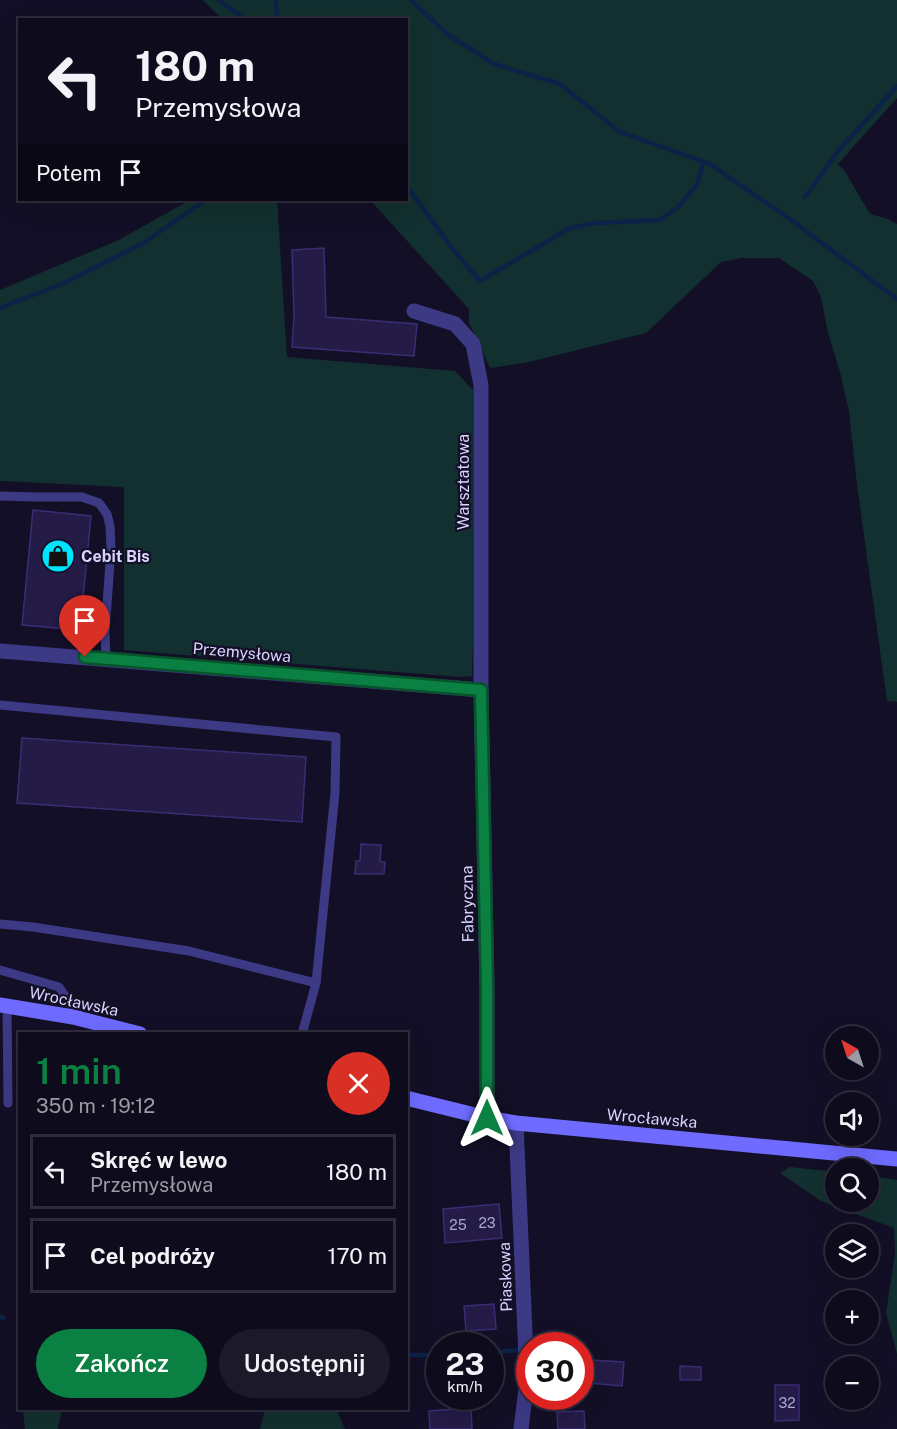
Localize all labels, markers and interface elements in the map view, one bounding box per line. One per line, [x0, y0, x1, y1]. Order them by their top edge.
text: 180 m [135, 41, 255, 90]
icon: left [36, 42, 114, 120]
text: Przemysłowa [135, 91, 301, 123]
icon: arrive [114, 156, 147, 189]
text: Potem [36, 160, 102, 186]
street label: Warsztatowa [454, 434, 473, 530]
shop icon: Cebit Bis [40, 538, 76, 574]
place label: Cebit Bis [81, 547, 150, 566]
pin [59, 595, 110, 657]
icon: arrive [68, 604, 101, 637]
street label: Przemysłowa [192, 639, 292, 666]
street label: Fabryczna [457, 865, 478, 943]
street label: Wrocławska [27, 983, 120, 1020]
north arrow [825, 1026, 879, 1080]
map controls [825, 1026, 879, 1410]
text: 1 min [36, 1050, 122, 1092]
button: close [327, 1052, 390, 1115]
position arrow [455, 1086, 519, 1150]
button: sound [825, 1092, 879, 1146]
text: 350 m · 19:12 [36, 1094, 155, 1118]
street label: Wrocławska [606, 1105, 698, 1132]
text: Skręć w lewo [90, 1147, 227, 1173]
icon: left [39, 1155, 72, 1188]
button: search [825, 1158, 879, 1212]
text: 180 m [326, 1159, 387, 1185]
text: Przemysłowa [90, 1173, 213, 1197]
house number: 23 [478, 1215, 496, 1231]
house number: 25 [449, 1217, 467, 1233]
button: layers [825, 1224, 879, 1278]
icon: arrive [39, 1239, 72, 1272]
street label: Piaskowa [495, 1242, 516, 1312]
text: Cel podróży [90, 1243, 215, 1269]
text: 170 m [327, 1243, 387, 1269]
button: + [825, 1290, 879, 1344]
button: Zakończ [36, 1329, 207, 1398]
button: Udostępnij [219, 1329, 390, 1398]
speed limit sign: 30 [516, 1332, 594, 1410]
text: 23 [445, 1346, 485, 1382]
button: − [825, 1356, 879, 1410]
text: km/h [447, 1378, 483, 1395]
house number: 32 [778, 1395, 796, 1411]

